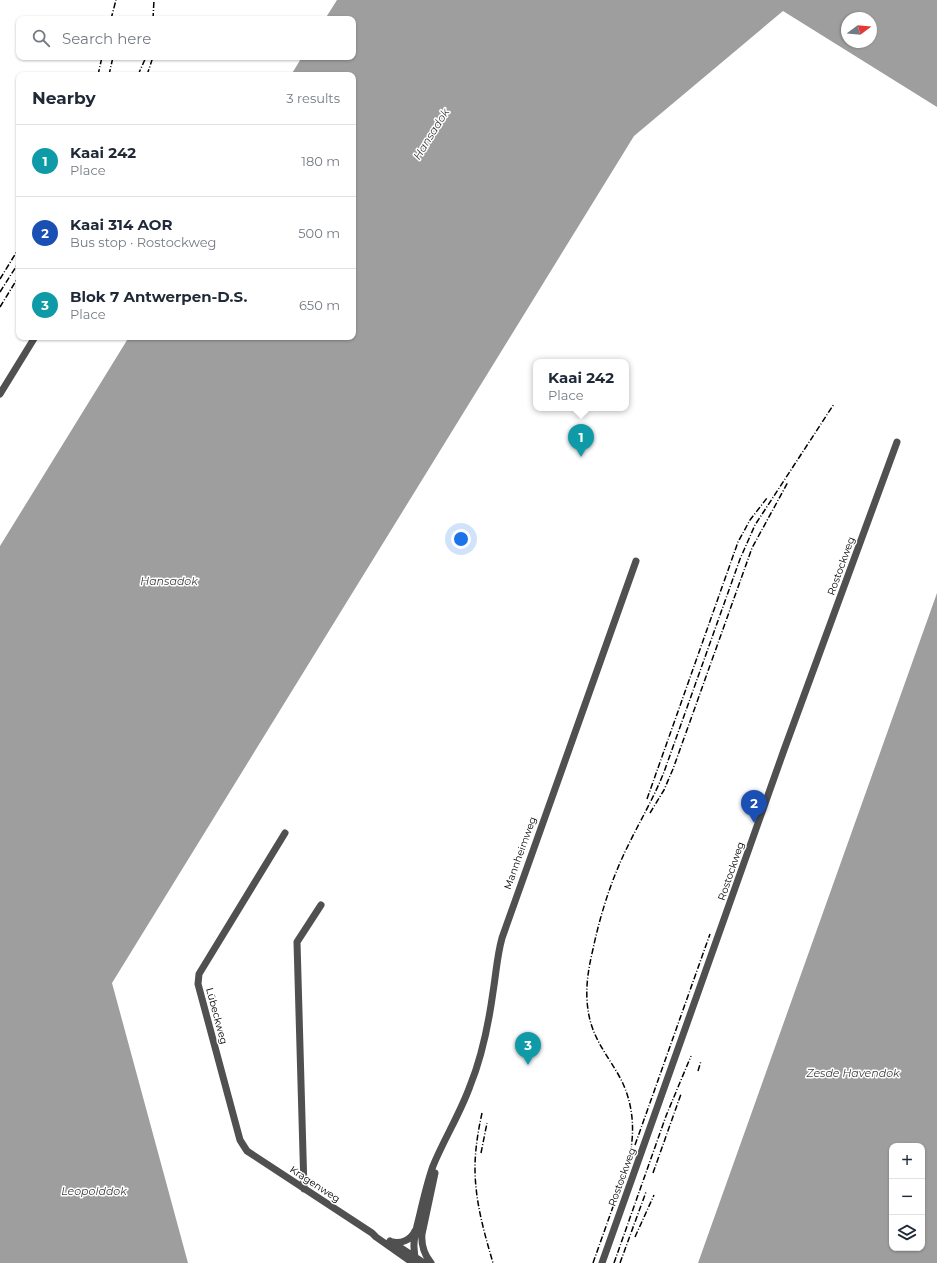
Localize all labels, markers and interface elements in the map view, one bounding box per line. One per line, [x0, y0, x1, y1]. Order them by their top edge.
north arrow [841, 12, 877, 48]
search box [16, 16, 356, 60]
icon: search [30, 27, 52, 49]
text: Search here [62, 29, 151, 48]
text: Nearby [32, 88, 96, 108]
text: 3 results [286, 90, 340, 106]
water label: Hansadok [410, 105, 452, 162]
text: Kaai 242 [70, 143, 136, 162]
text: 1 [42, 153, 48, 169]
text: 180 m [301, 153, 340, 169]
text: Place [70, 162, 106, 178]
text: Kaai 314 AOR [70, 215, 173, 234]
text: 2 [41, 225, 49, 241]
text: 500 m [298, 225, 340, 241]
text: Bus stop · Rostockweg [70, 234, 216, 250]
text: Blok 7 Antwerpen-D.S. [70, 287, 247, 306]
text: 3 [41, 297, 49, 313]
text: 650 m [299, 297, 340, 313]
text: Place [70, 306, 106, 322]
popup [533, 359, 629, 411]
text: Kaai 242 [548, 368, 614, 387]
text: Place [548, 387, 584, 403]
pin: 1 [568, 424, 594, 457]
your location [451, 529, 471, 549]
street label: Rostockweg [824, 535, 858, 597]
water label: Hansadok [140, 574, 198, 588]
pin: 2 [741, 790, 767, 823]
street label: Mannheimweg [501, 815, 539, 891]
street label: Rostockweg [715, 840, 747, 902]
street label: Lübeckweg [203, 986, 231, 1046]
pin: 3 [515, 1032, 541, 1065]
water label: Zesde Havendok [805, 1066, 900, 1080]
map controls [889, 1143, 925, 1251]
button: + [889, 1143, 925, 1179]
street label: Rostockweg [605, 1146, 639, 1208]
street label: Kragenweg [287, 1163, 343, 1205]
button: − [889, 1179, 925, 1215]
water label: Leopolddok [61, 1184, 127, 1198]
button: layers [889, 1215, 925, 1251]

